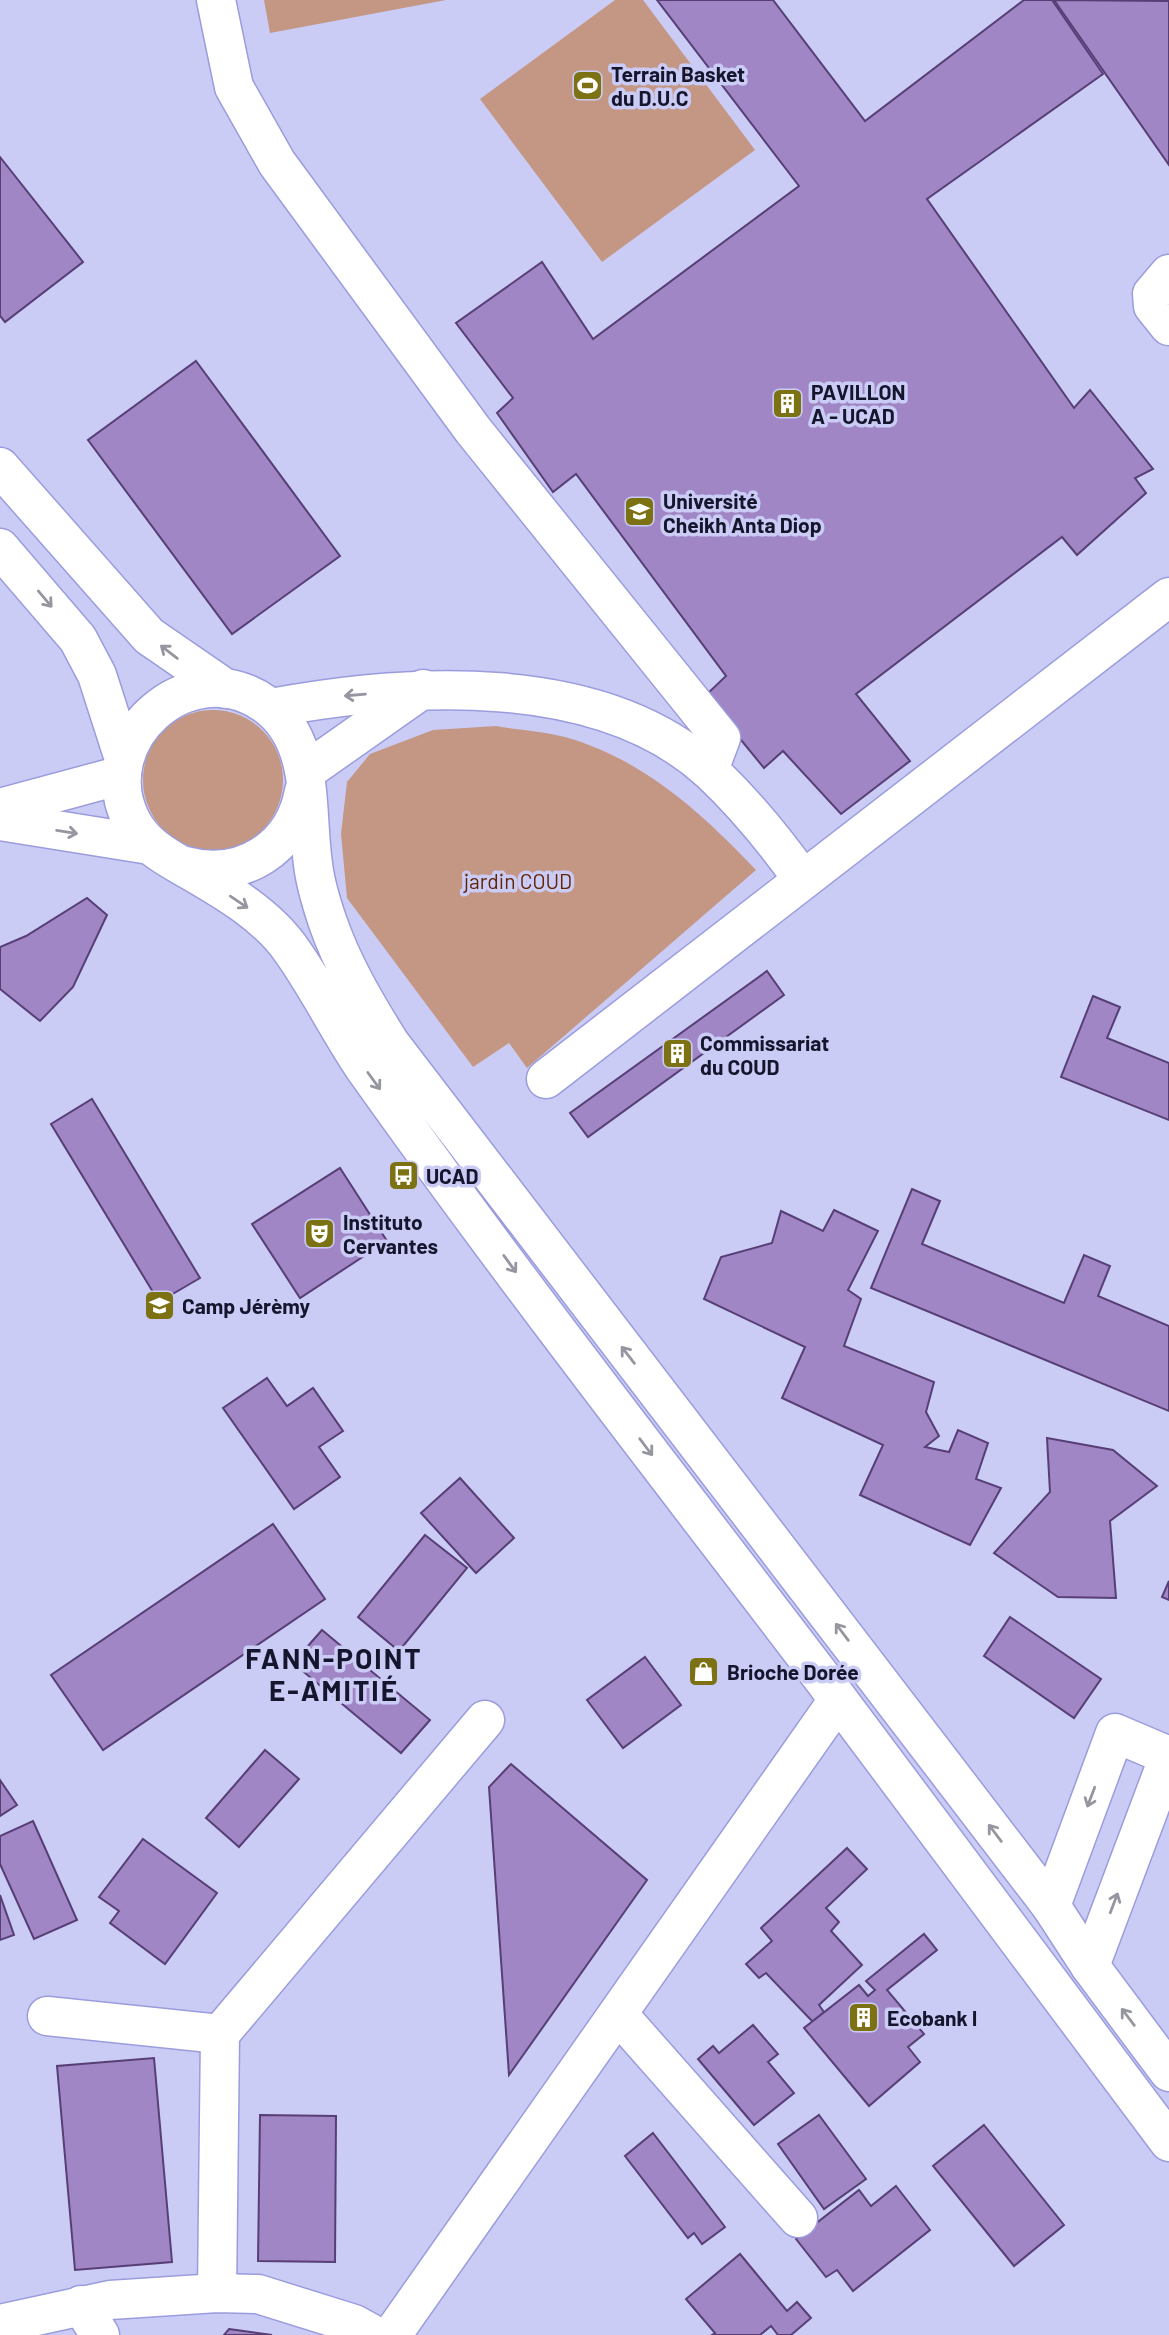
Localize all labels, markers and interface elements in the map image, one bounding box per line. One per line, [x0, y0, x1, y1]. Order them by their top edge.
place label: Terrain Basket du D.U.C [611, 61, 745, 110]
sports icon: Terrain Basket du D.U.C [571, 68, 605, 102]
place label: PAVILLON A - UCAD [811, 379, 906, 428]
building icon: PAVILLON A - UCAD [771, 386, 805, 420]
place label: Université Cheikh Anta Diop [663, 488, 822, 537]
school or university icon: Université Cheikh Anta Diop [623, 495, 657, 529]
one-way arrow [37, 590, 53, 608]
one-way arrow [161, 644, 179, 659]
one-way arrow [345, 689, 367, 702]
one-way arrow [56, 826, 78, 839]
park label: jardin COUD [463, 868, 572, 893]
one-way arrow [229, 895, 248, 909]
place label: Commissariat du COUD [700, 1030, 829, 1079]
building icon: Commissariat du COUD [660, 1037, 694, 1071]
one-way arrow [367, 1072, 382, 1090]
bus stop icon: UCAD [386, 1158, 420, 1192]
place label: UCAD [426, 1163, 479, 1188]
place label: Instituto Cervantes [343, 1209, 438, 1258]
theatre icon: Instituto Cervantes [303, 1216, 337, 1250]
one-way arrow [502, 1255, 517, 1273]
school or university icon: Camp Jérèmy [142, 1288, 176, 1322]
place label: Camp Jérèmy [182, 1293, 310, 1318]
one-way arrow [621, 1346, 636, 1365]
one-way arrow [638, 1437, 653, 1456]
one-way arrow [835, 1623, 850, 1642]
district label: FANN-POINT E-AMITIÉ [245, 1641, 423, 1707]
shop icon: Brioche Dorée [687, 1654, 721, 1688]
place label: Brioche Dorée [727, 1659, 859, 1684]
one-way arrow [1084, 1786, 1097, 1808]
one-way arrow [987, 1824, 1002, 1842]
one-way arrow [1109, 1892, 1121, 1914]
building icon: Ecobank l [847, 2000, 881, 2034]
place label: Ecobank l [887, 2005, 977, 2030]
one-way arrow [1121, 2008, 1135, 2027]

